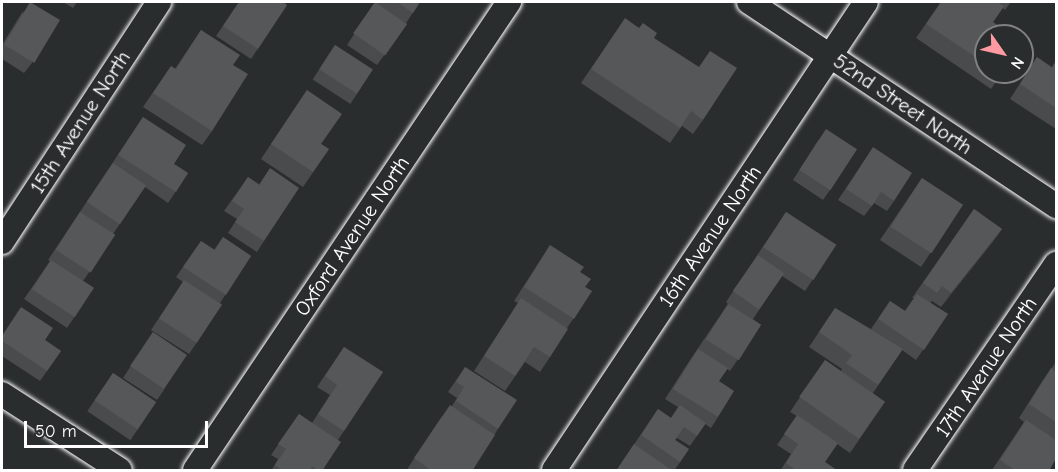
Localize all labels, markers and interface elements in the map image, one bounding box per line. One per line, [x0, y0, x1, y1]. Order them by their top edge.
north arrow [974, 24, 1034, 84]
street label: 15th Avenue North [24, 46, 136, 198]
street label: 52nd Street North [829, 48, 977, 160]
text: N [1007, 54, 1028, 72]
street label: Oxford Avenue North [289, 151, 415, 321]
street label: 16th Avenue North [653, 160, 767, 312]
street label: 17th Avenue North [930, 292, 1042, 442]
scale bar [27, 409, 212, 447]
text: 50 m [35, 421, 77, 442]

